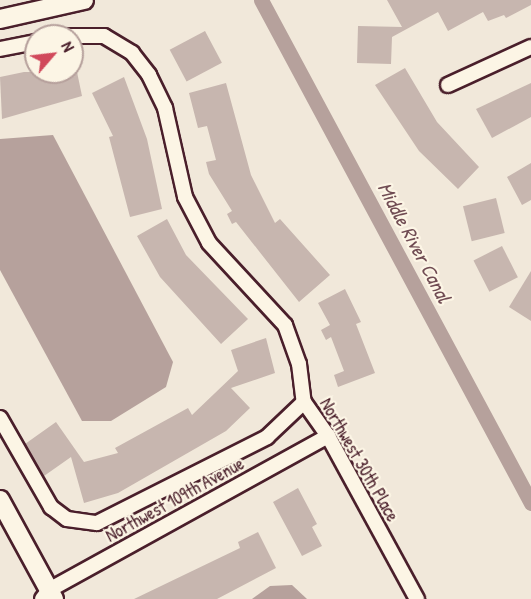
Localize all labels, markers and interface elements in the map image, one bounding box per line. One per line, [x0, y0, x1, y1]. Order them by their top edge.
north arrow [24, 24, 84, 84]
text: N [56, 38, 80, 55]
water label: Middle River Canal [373, 178, 457, 306]
street label: Northwest 30th Place [315, 394, 403, 526]
street label: Northwest 109th Avenue [102, 453, 248, 547]

